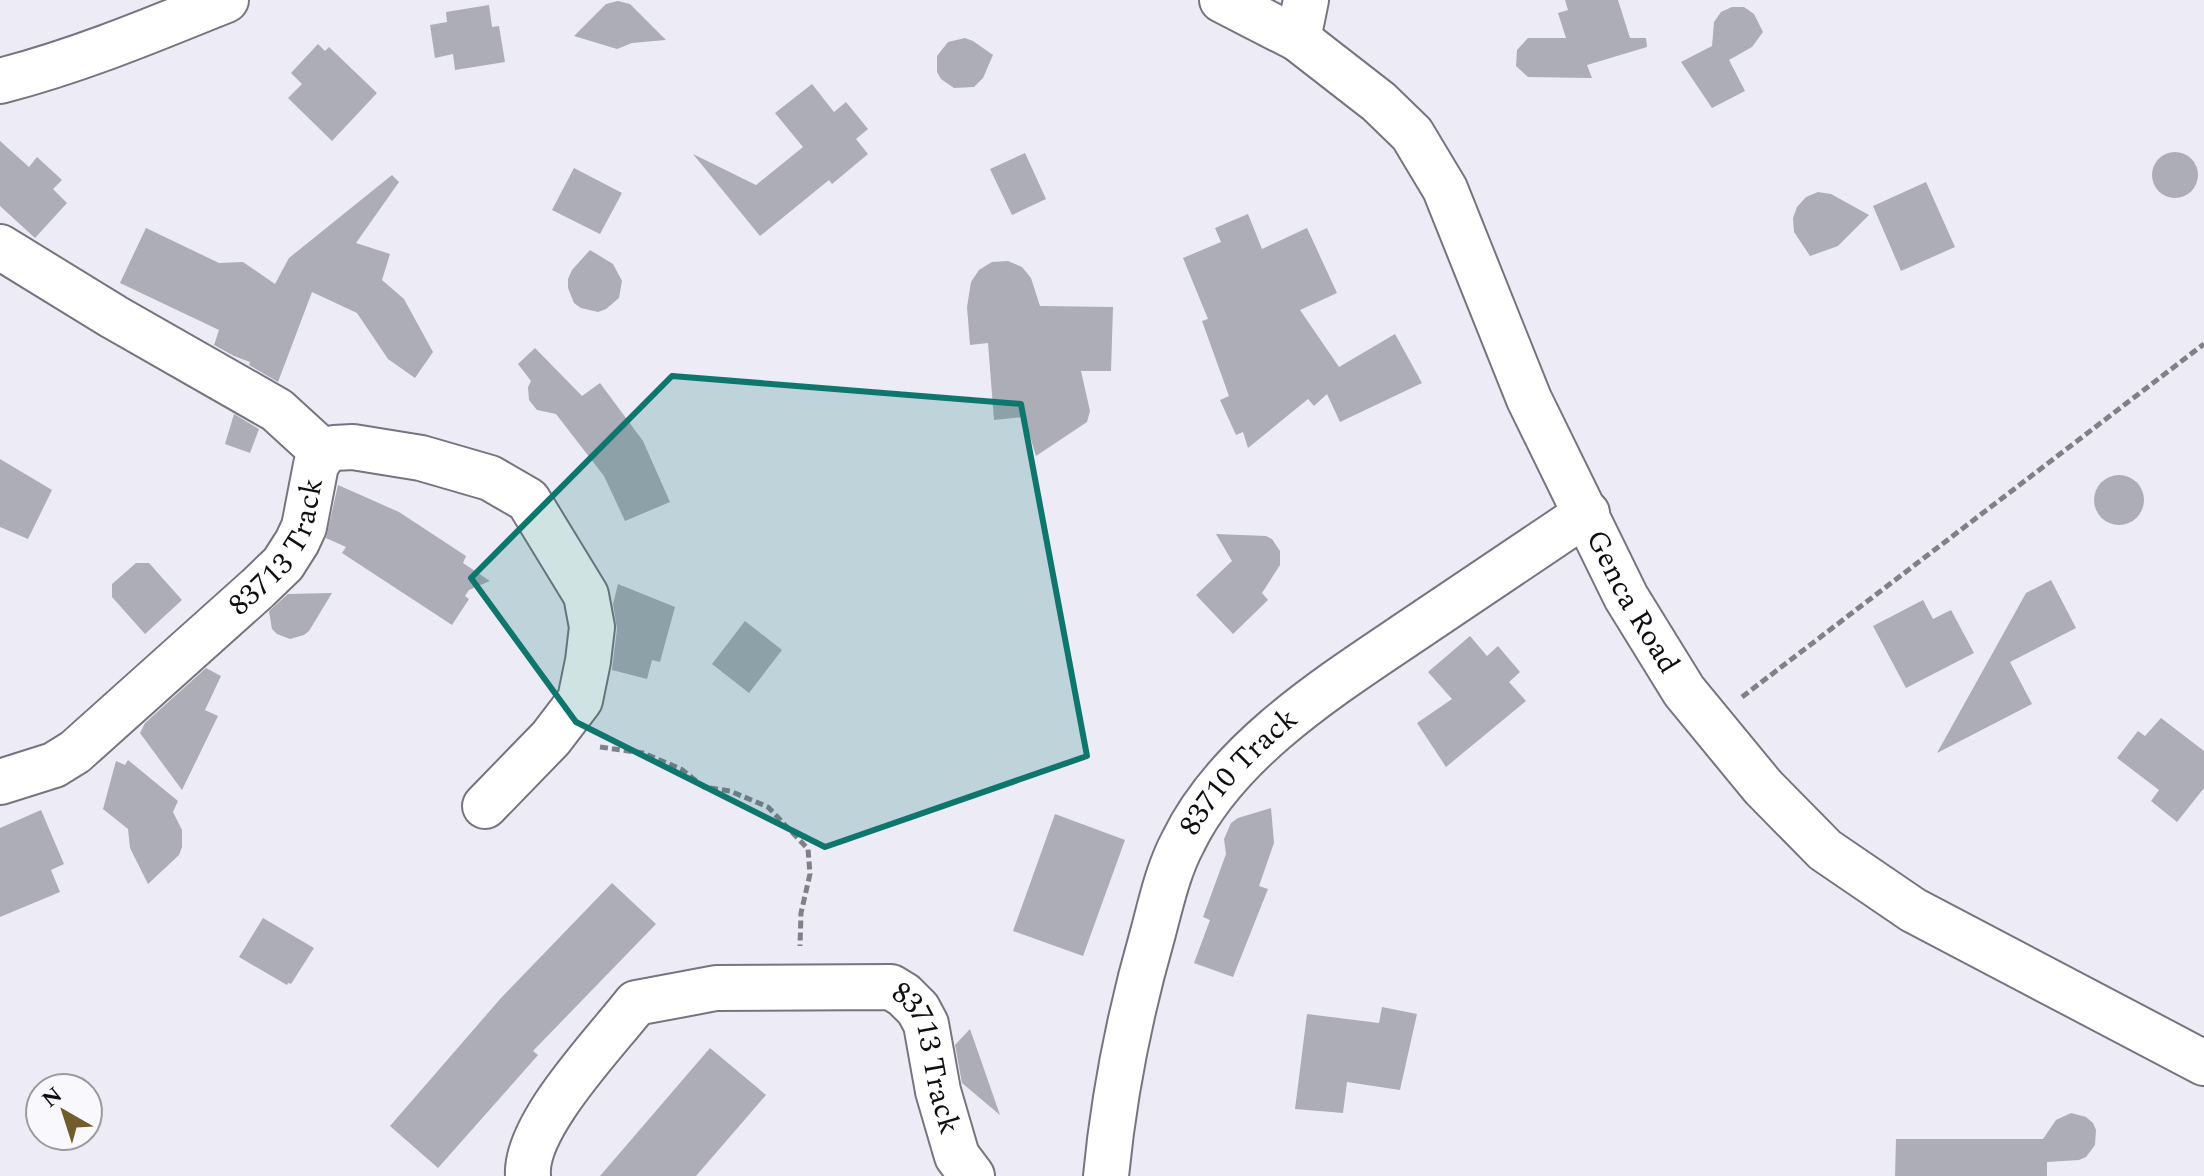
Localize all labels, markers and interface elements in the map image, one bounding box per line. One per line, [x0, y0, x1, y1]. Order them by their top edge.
street label: 83713 Track [218, 474, 336, 627]
street label: Genca Road [1573, 522, 1691, 683]
street label: 83710 Track [1168, 697, 1308, 844]
street label: 83713 Track [883, 970, 972, 1140]
north arrow [24, 1072, 104, 1152]
text: N [35, 1079, 70, 1116]

